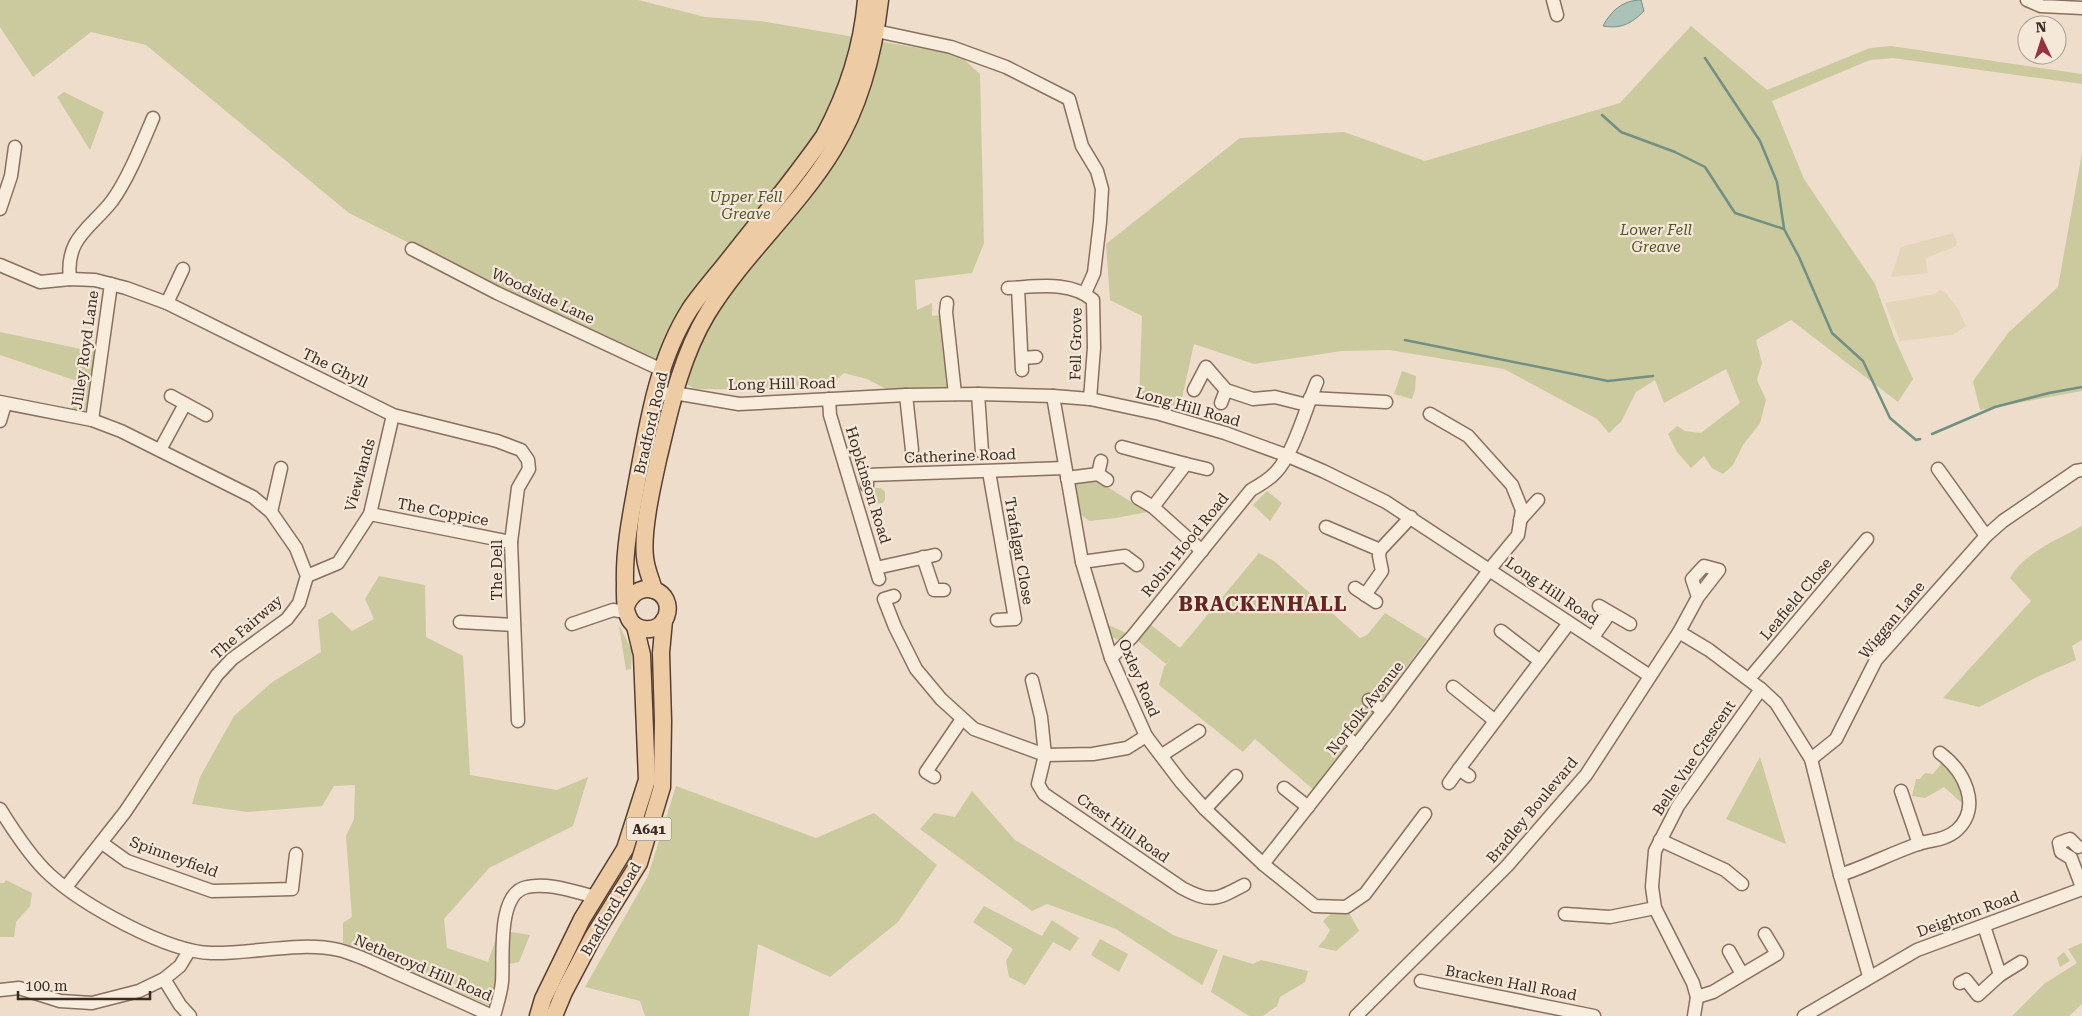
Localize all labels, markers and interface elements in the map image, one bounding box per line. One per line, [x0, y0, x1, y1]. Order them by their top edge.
north arrow [2017, 15, 2067, 65]
text: N [2035, 19, 2047, 35]
park label: Upper Fell Greave [710, 188, 783, 223]
park label: Lower Fell Greave [1619, 221, 1693, 256]
street label: Woodside Lane [489, 264, 597, 328]
street label: Jilley Royd Lane [68, 289, 102, 411]
street label: Fell Grove [1066, 307, 1086, 381]
street label: The Ghyll [299, 344, 371, 392]
street label: Bradford Road [630, 369, 672, 476]
street label: Long Hill Road [728, 374, 836, 394]
street label: Long Hill Road [1134, 383, 1243, 431]
street label: Hopkinson Road [842, 424, 895, 546]
street label: Viewlands [341, 436, 379, 514]
street label: Catherine Road [904, 445, 1017, 467]
street label: Robin Hood Road [1138, 489, 1233, 601]
street label: The Coppice [396, 494, 490, 530]
street label: Trafalgar Close [1001, 496, 1037, 606]
street label: The Dell [488, 539, 506, 600]
street label: Long Hill Road [1502, 553, 1602, 629]
street label: Leafield Close [1756, 554, 1836, 644]
street label: Wiggan Lane [1855, 578, 1929, 662]
street label: The Fairway [208, 591, 286, 663]
district label: BRACKENHALL [1179, 592, 1347, 616]
street label: Oxley Road [1115, 636, 1164, 720]
street label: Norfolk Avenue [1323, 658, 1407, 758]
street label: Belle Vue Crescent [1649, 697, 1739, 819]
street label: Bradley Boulevard [1482, 753, 1582, 867]
street label: Crest Hill Road [1073, 789, 1173, 867]
road number: A641 [626, 818, 672, 841]
street label: Spinneyfield [127, 833, 221, 881]
street label: Bradford Road [577, 859, 645, 959]
street label: Deighton Road [1914, 887, 2022, 941]
street label: Netheroyd Hill Road [351, 931, 495, 1005]
street label: Bracken Hall Road [1444, 961, 1579, 1005]
scale bar [18, 968, 150, 1000]
text: 100 m [25, 977, 68, 995]

